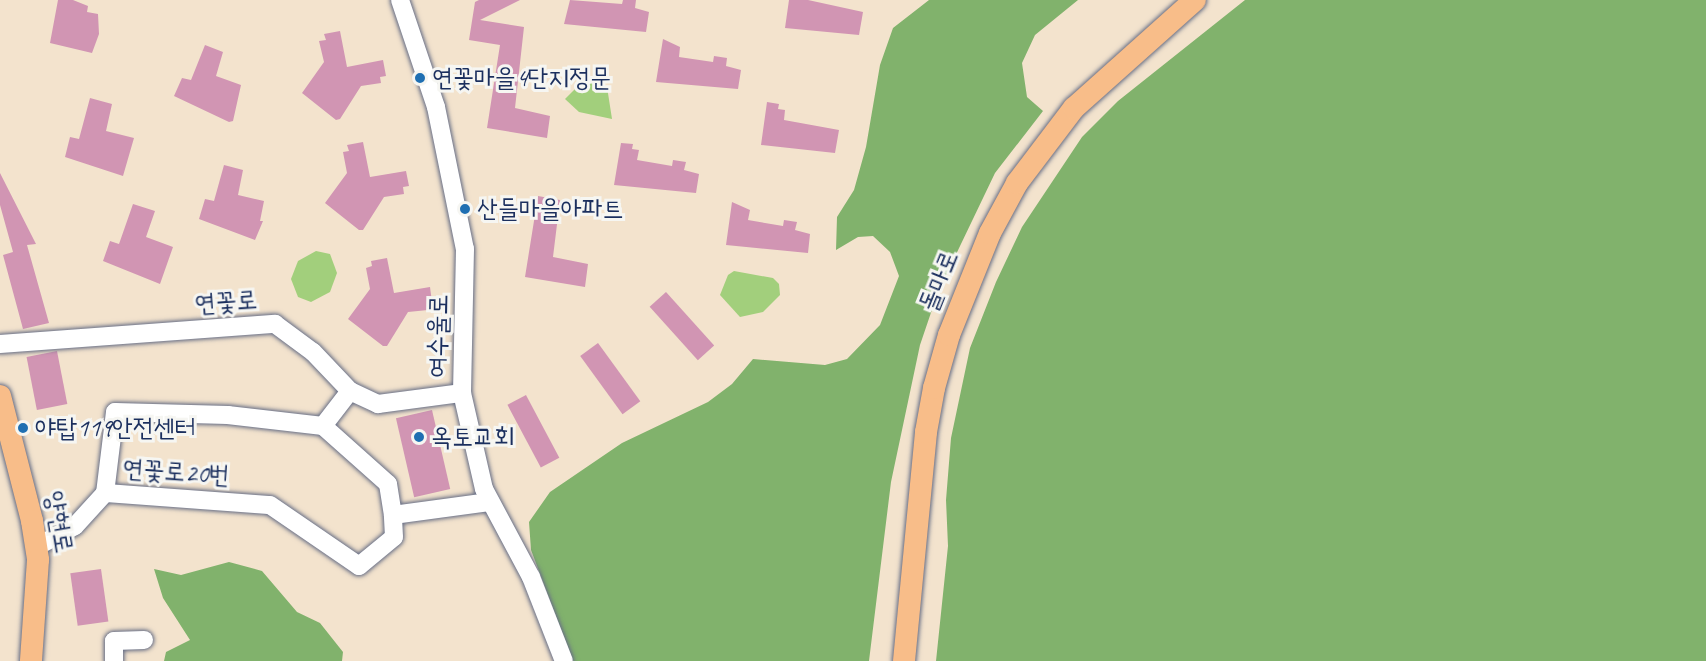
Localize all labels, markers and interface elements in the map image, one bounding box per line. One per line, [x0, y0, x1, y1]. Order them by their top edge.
place label: 연꽃마을4단지정문 [432, 62, 611, 94]
marker: 연꽃마을4단지정문 [413, 71, 427, 85]
place label: 산들마을아파트 [477, 193, 623, 225]
marker: 산들마을아파트 [458, 202, 472, 216]
street label: 돌마로 [913, 246, 965, 316]
street label: 연꽃로 [194, 284, 258, 320]
street label: 여수울로 [422, 294, 454, 378]
place label: 야탑119안전센터 [35, 412, 196, 444]
marker: 야탑119안전센터 [16, 421, 30, 435]
place label: 옥토교회 [431, 421, 515, 453]
marker: 옥토교회 [412, 430, 426, 444]
street label: 연꽃로20번 [121, 453, 231, 491]
street label: 양현로 [38, 488, 80, 556]

